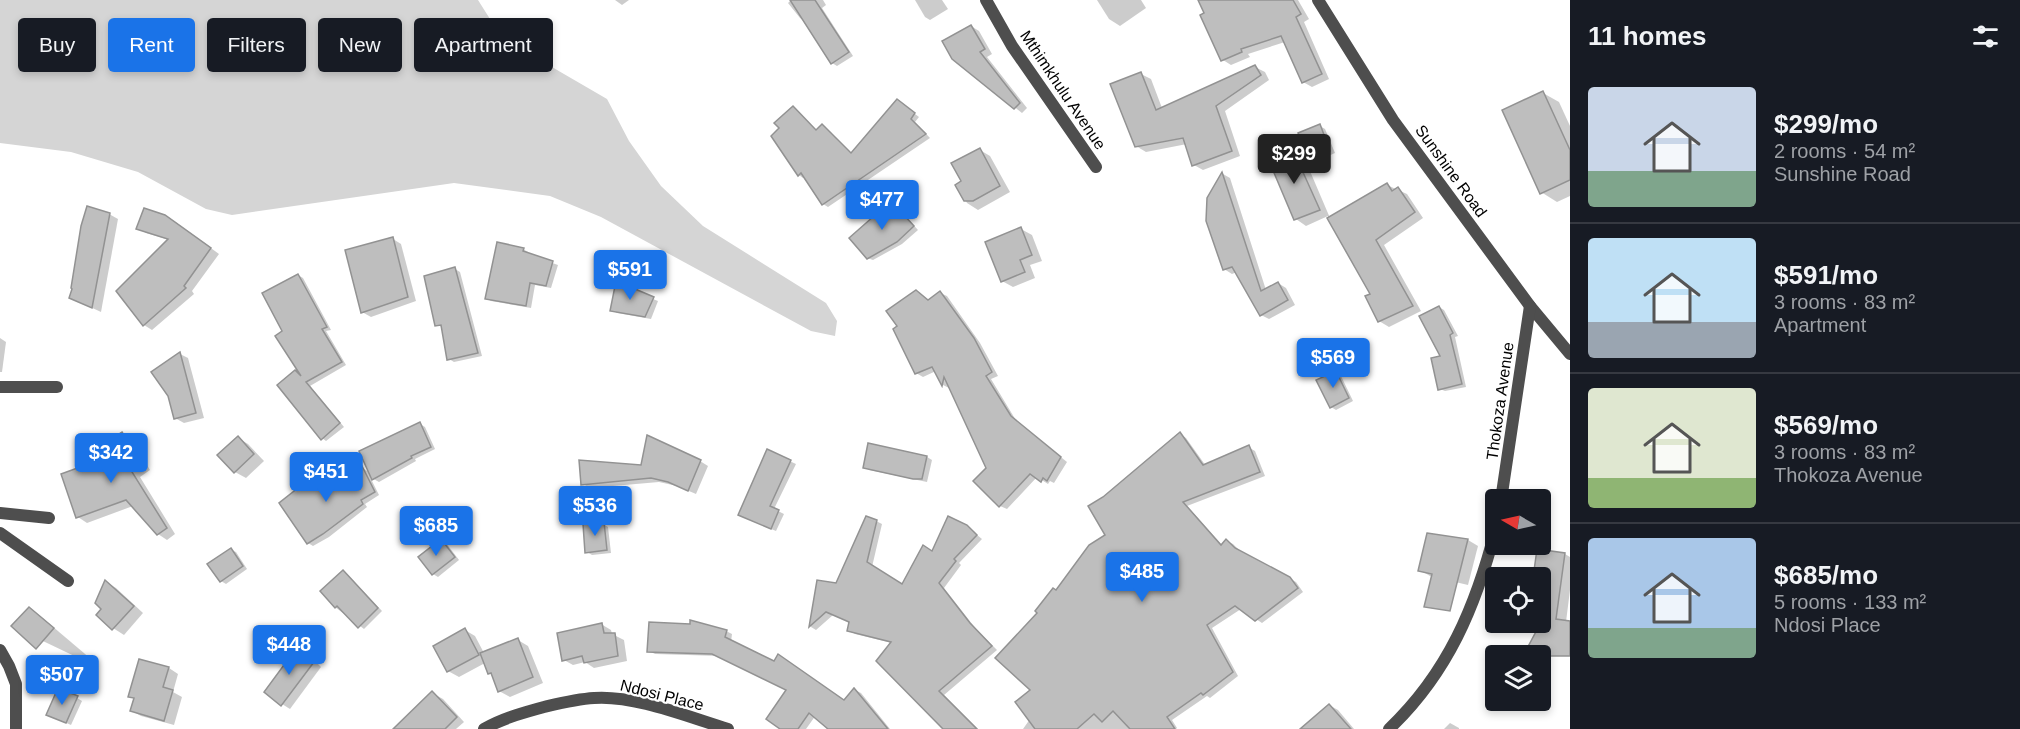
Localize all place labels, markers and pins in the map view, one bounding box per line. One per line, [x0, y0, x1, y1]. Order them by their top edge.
pin: $299 [1258, 134, 1330, 185]
pin: $477 [846, 180, 918, 231]
pin: $591 [594, 250, 666, 301]
pin: $569 [1297, 338, 1369, 389]
pin: $342 [75, 433, 147, 484]
pin: $451 [290, 452, 362, 503]
pin: $536 [559, 486, 631, 537]
pin: $685 [400, 506, 472, 557]
pin: $485 [1106, 552, 1178, 603]
pin: $448 [253, 625, 325, 676]
pin: $507 [26, 655, 98, 706]

